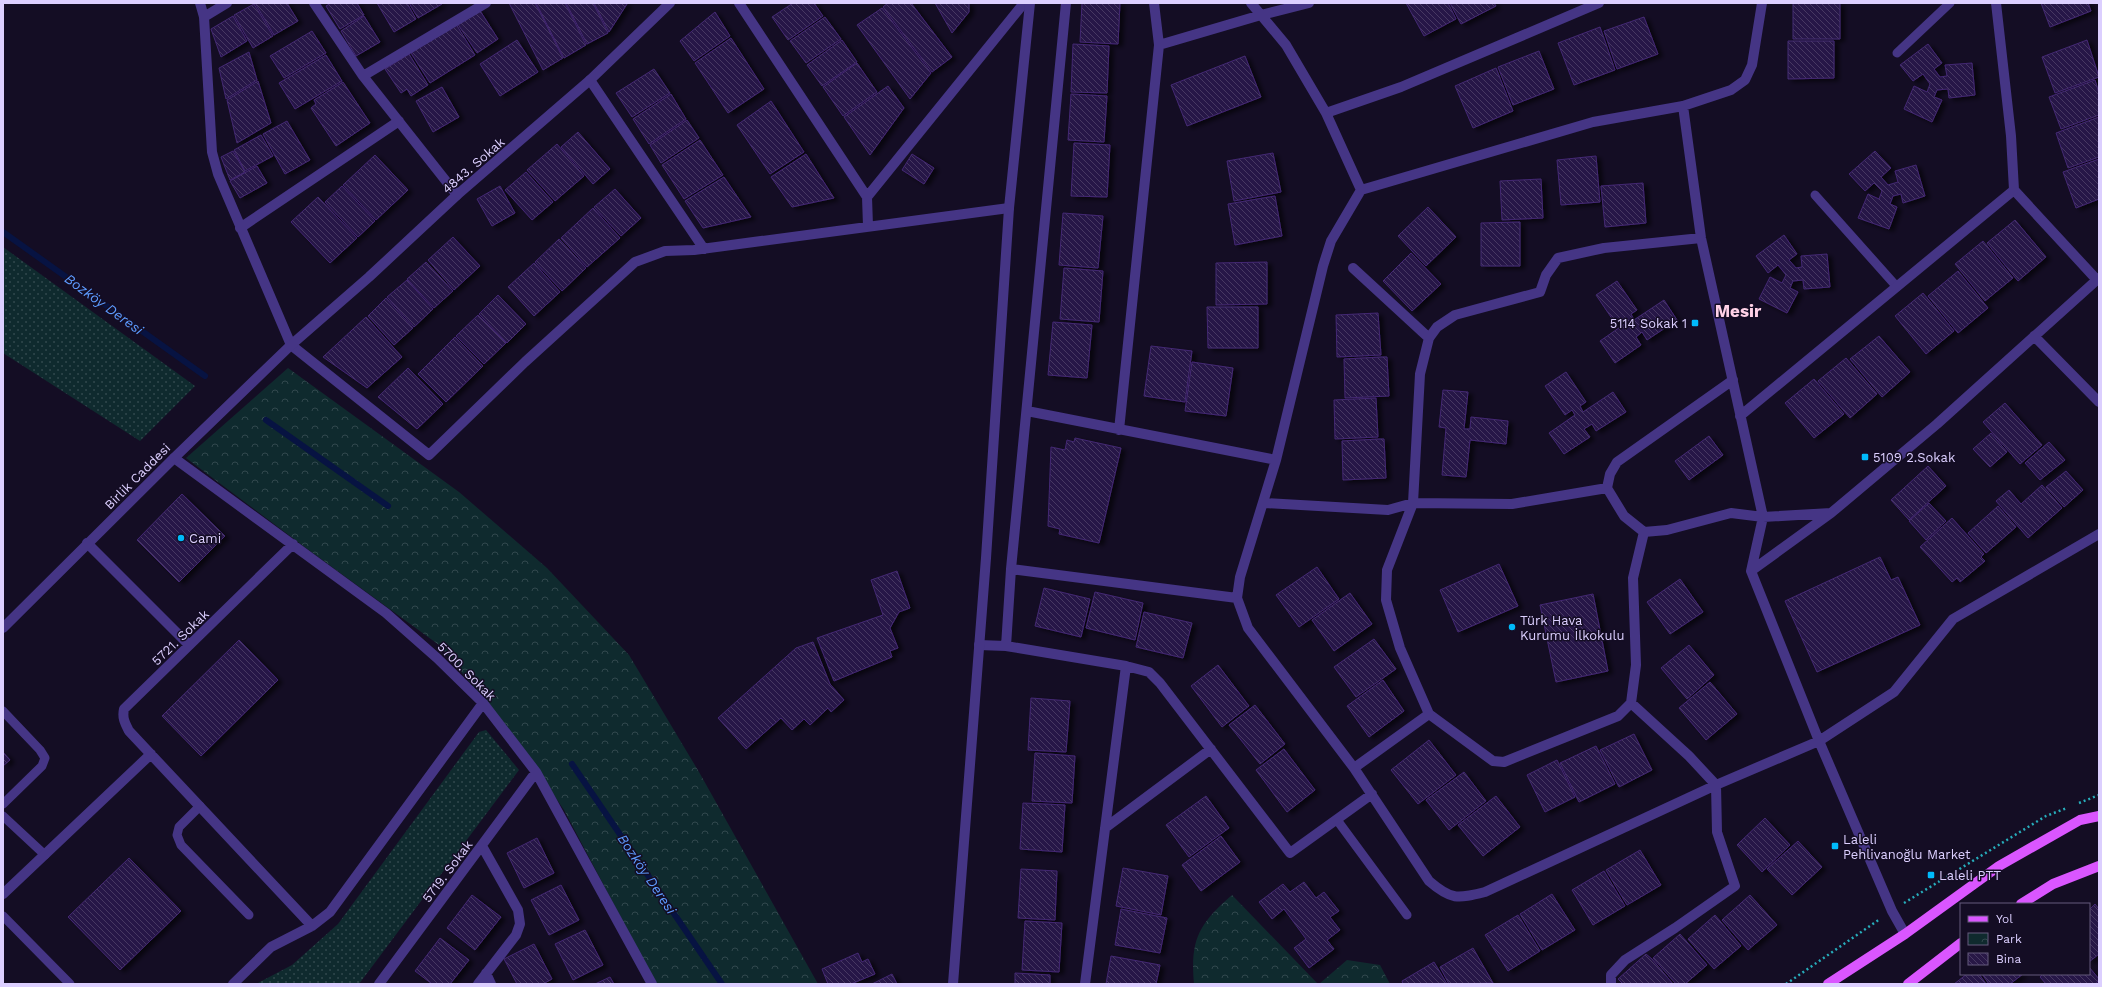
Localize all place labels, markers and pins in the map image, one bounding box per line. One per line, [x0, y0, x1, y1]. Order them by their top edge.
place label: 5114 Sokak 1 [1610, 316, 1687, 331]
marker: 5114 Sokak 1 [1690, 318, 1700, 328]
place label: 5109 2.Sokak [1873, 450, 1956, 465]
marker: 5109 2.Sokak [1860, 452, 1870, 462]
place label: Cami [189, 531, 221, 546]
marker: Cami [176, 533, 186, 543]
place label: Türk Hava Kurumu İlkokulu [1520, 613, 1624, 643]
marker: Türk Hava Kurumu İlkokulu [1507, 622, 1517, 632]
place label: Laleli Pehlivanoğlu Market [1843, 832, 1971, 862]
marker: Laleli Pehlivanoğlu Market [1830, 841, 1840, 851]
place label: Laleli PTT [1939, 868, 2001, 883]
marker: Laleli PTT [1926, 870, 1936, 880]

